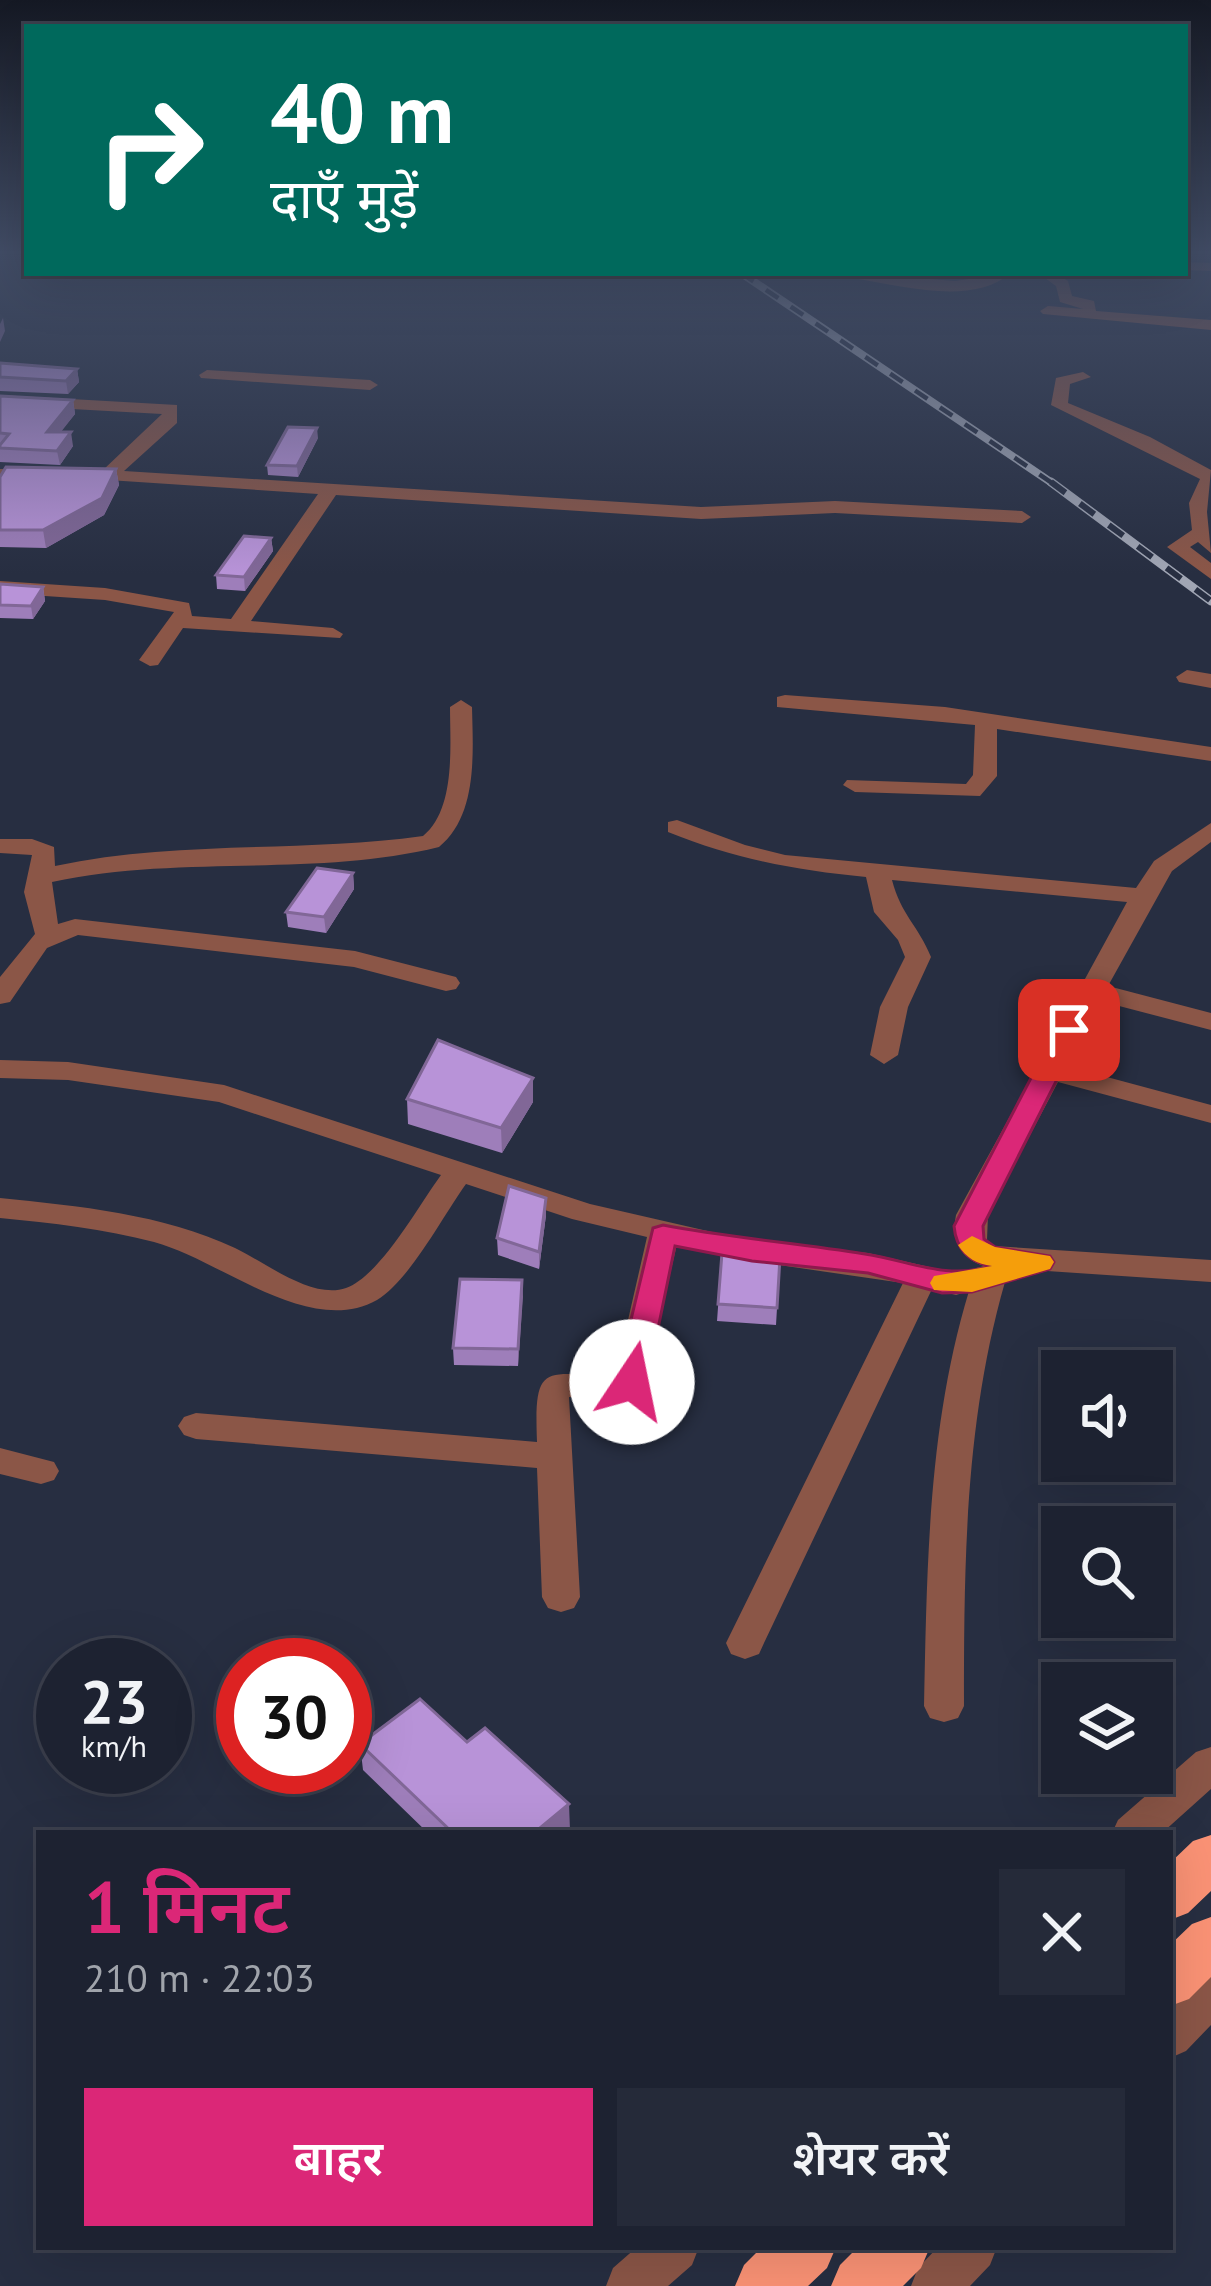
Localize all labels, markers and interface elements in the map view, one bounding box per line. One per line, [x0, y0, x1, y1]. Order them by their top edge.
text: 40 m [270, 57, 454, 166]
icon: right [72, 72, 228, 228]
text: दाएँ मुड़ें [270, 163, 418, 233]
pin [1018, 979, 1120, 1081]
icon: arrive [1036, 997, 1102, 1063]
position arrow [569, 1319, 695, 1445]
map controls [1041, 1350, 1173, 1794]
button: sound [1041, 1350, 1173, 1482]
button: search [1041, 1506, 1173, 1638]
speed limit sign: 30 [216, 1638, 372, 1794]
text: 23 [80, 1662, 148, 1740]
button: layers [1041, 1662, 1173, 1794]
text: km/h [81, 1726, 147, 1765]
text: 1 मिनट [84, 1860, 289, 1953]
button: close [999, 1869, 1125, 1995]
text: 210 m · 22:03 [84, 1952, 315, 2003]
button: बाहर [84, 2088, 593, 2226]
button: शेयर करें [617, 2088, 1125, 2226]

